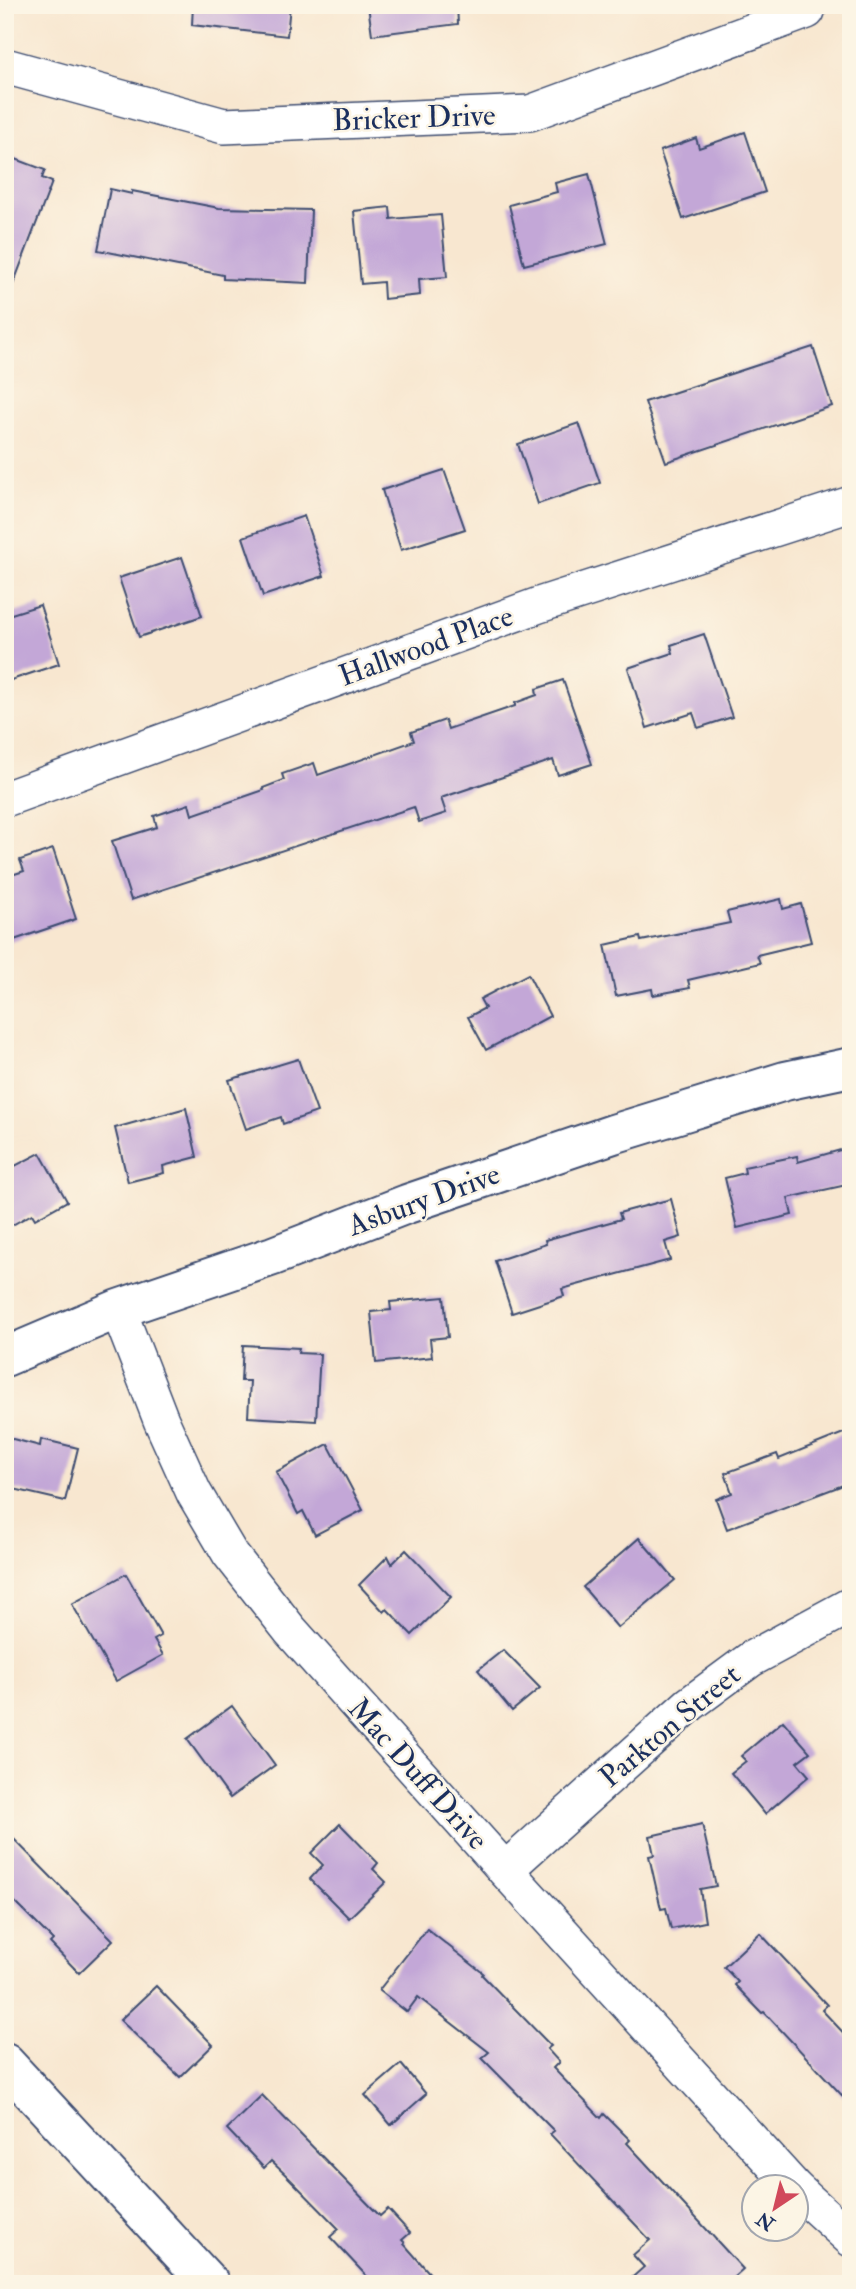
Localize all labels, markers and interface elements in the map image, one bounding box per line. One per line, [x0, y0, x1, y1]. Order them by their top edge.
street label: Bricker Drive [332, 97, 496, 139]
street label: Hallwood Place [334, 597, 518, 695]
street label: Asbury Drive [342, 1155, 505, 1245]
street label: Parkton Street [592, 1656, 748, 1796]
street label: Mac Duff Drive [340, 1690, 496, 1858]
north arrow [740, 2174, 810, 2244]
text: N [751, 2206, 780, 2236]

